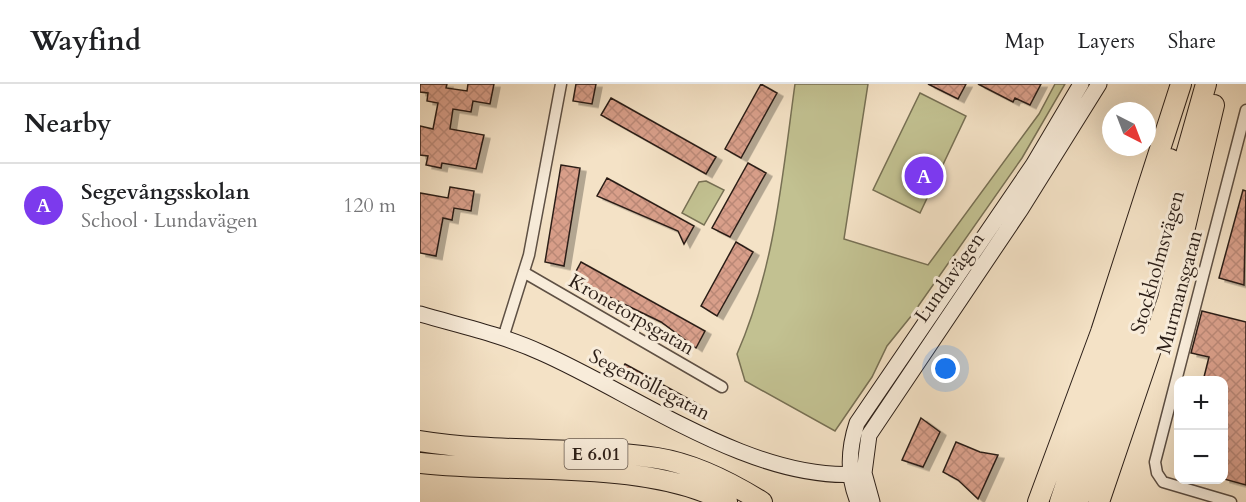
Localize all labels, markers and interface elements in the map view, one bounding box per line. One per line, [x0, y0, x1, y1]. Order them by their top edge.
text: Wayfind [30, 22, 141, 60]
text: Map [1005, 27, 1045, 56]
text: Layers [1078, 27, 1135, 56]
text: Share [1168, 27, 1216, 56]
north arrow [1102, 102, 1156, 156]
text: Nearby [24, 106, 112, 141]
pin: A [904, 154, 944, 199]
text: Segevångsskolan [81, 177, 250, 207]
street label: Stockholmsvägen [1124, 187, 1191, 337]
text: A [36, 192, 51, 219]
text: 120 m [343, 192, 396, 219]
text: School · Lundavägen [81, 207, 258, 234]
street label: Lundavägen [908, 226, 991, 328]
street label: Murmansgatan [1150, 227, 1209, 357]
street label: Kronetorpsgatan [564, 267, 700, 362]
street label: Segemöllegatan [585, 342, 716, 427]
your location [931, 354, 960, 383]
map controls [1174, 376, 1228, 484]
button: + [1174, 376, 1228, 430]
button: − [1174, 430, 1228, 484]
road number: E 6.01 [564, 439, 627, 469]

